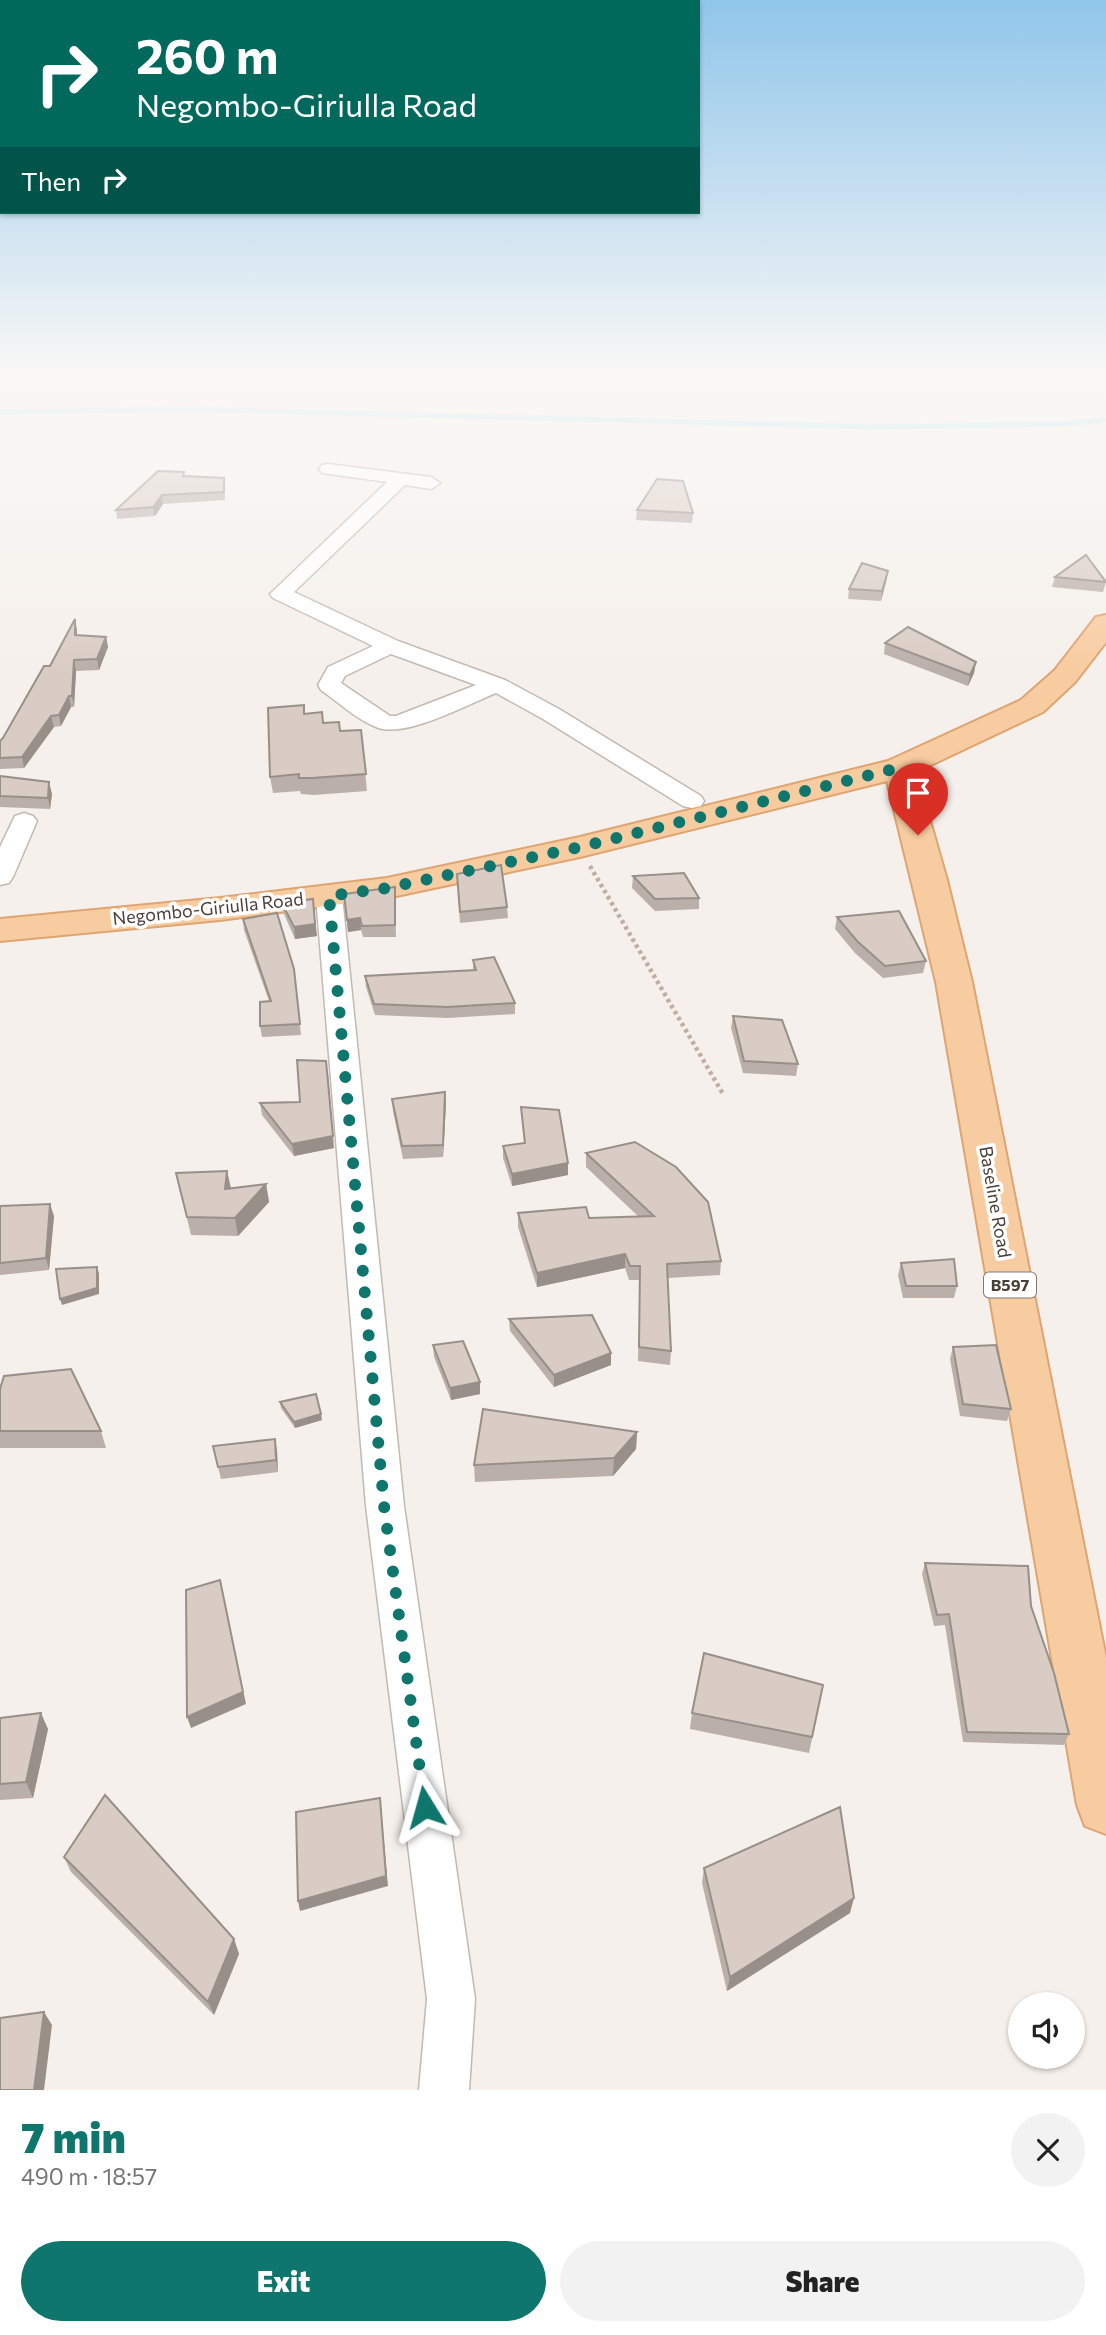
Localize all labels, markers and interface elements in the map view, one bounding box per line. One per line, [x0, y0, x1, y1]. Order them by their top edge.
text: 260 m [136, 24, 278, 84]
icon: right [21, 28, 112, 119]
text: Negombo-Giriulla Road [136, 84, 477, 124]
icon: right [95, 161, 133, 199]
text: Then [21, 165, 81, 196]
pin [888, 763, 948, 835]
icon: arrive [899, 774, 937, 812]
street label: Negombo-Giriulla Road [111, 887, 304, 929]
street label: Baseline Road [975, 1144, 1017, 1259]
road number: B597 [984, 1273, 1036, 1298]
position arrow [388, 1770, 462, 1844]
map controls [1008, 1992, 1085, 2069]
button: sound [1008, 1992, 1085, 2069]
text: 7 min [21, 2110, 126, 2162]
button: close [1011, 2113, 1085, 2187]
text: 490 m · 18:57 [21, 2162, 157, 2190]
button: Exit [21, 2241, 546, 2321]
button: Share [560, 2241, 1085, 2321]

